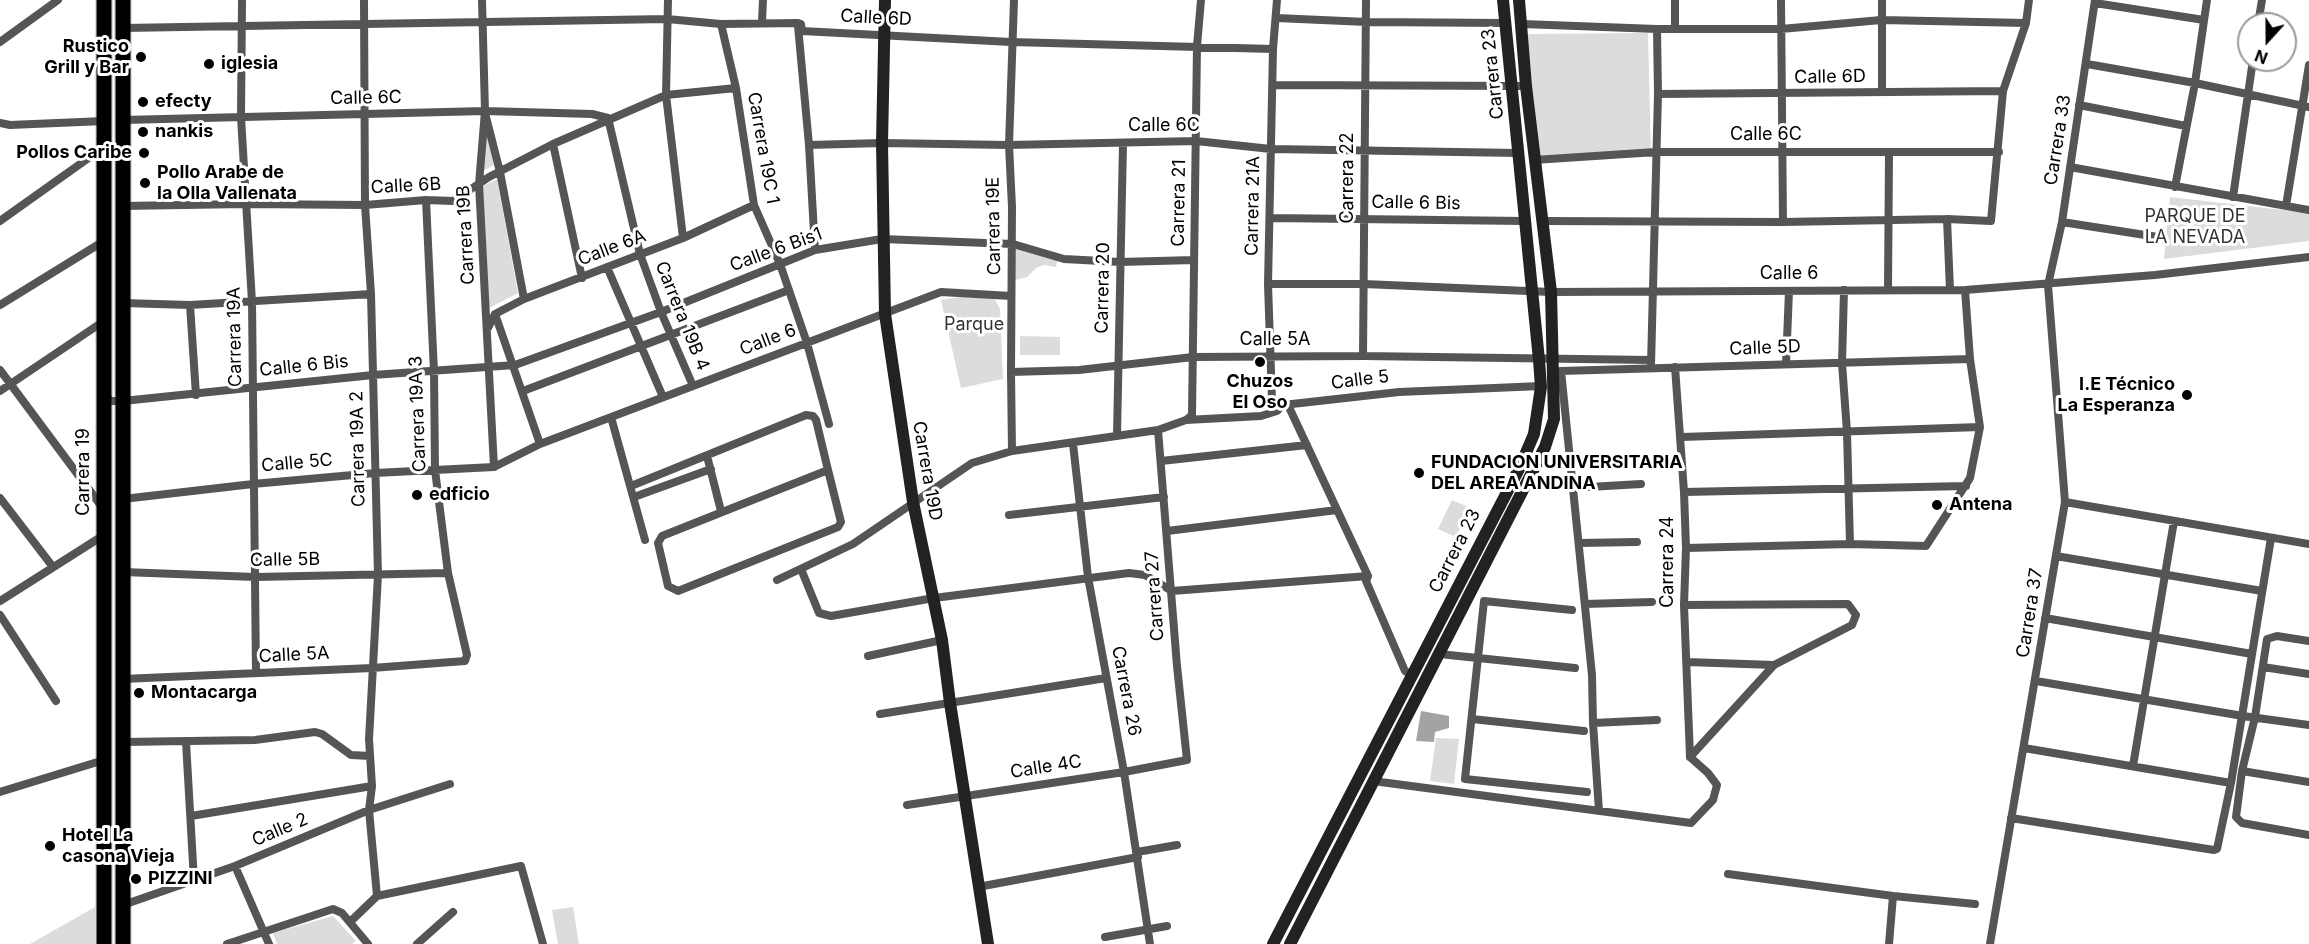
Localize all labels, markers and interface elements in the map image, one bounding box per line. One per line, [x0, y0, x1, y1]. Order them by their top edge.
street label: Calle 6D [840, 5, 912, 31]
north arrow [2237, 12, 2297, 72]
street label: Carrera 23 [1477, 27, 1509, 121]
place label: Rustico Grill y Bar [44, 36, 129, 78]
text: N [2252, 45, 2271, 68]
marker: Rustico Grill y Bar [134, 50, 148, 64]
place label: iglesia [221, 53, 278, 75]
marker: iglesia [202, 57, 216, 71]
street label: Calle 6D [1794, 66, 1866, 88]
street label: Calle 6C [330, 87, 402, 109]
street label: Carrera 19C 1 [743, 90, 783, 206]
place label: efecty [155, 91, 212, 113]
street label: Carrera 33 [2040, 93, 2076, 187]
marker: efecty [136, 95, 150, 109]
street label: Calle 6C [1128, 115, 1200, 137]
place label: nankis [155, 121, 213, 143]
street label: Calle 6C [1730, 124, 1802, 146]
marker: nankis [136, 125, 150, 139]
street label: Carrera 22 [1337, 132, 1359, 224]
place label: Pollos Caribe [16, 142, 132, 164]
marker: Pollos Caribe [137, 146, 151, 160]
street label: Carrera 21A [1241, 156, 1265, 256]
street label: Carrera 21 [1167, 159, 1191, 247]
place label: Pollo Arabe de la Olla Vallenata [157, 162, 297, 204]
street label: Calle 6B [370, 173, 442, 199]
marker: Pollo Arabe de la Olla Vallenata [138, 176, 152, 190]
street label: Carrera 19E [982, 177, 1006, 275]
street label: Carrera 19B [453, 185, 479, 285]
street label: Calle 6 Bis [1371, 191, 1461, 215]
park label: PARQUE DE LA NEVADA [2144, 206, 2246, 248]
street label: Calle 6 Bis1 [727, 223, 825, 277]
street label: Calle 6A [575, 225, 649, 271]
street label: Carrera 20 [1091, 242, 1115, 334]
street label: Carrera 19B 4 [650, 258, 714, 374]
street label: Calle 6 [1760, 263, 1818, 285]
street label: Carrera 19A [223, 287, 247, 387]
park label: Parque [944, 314, 1004, 336]
street label: Calle 6 [737, 319, 799, 361]
street label: Calle 5A [1240, 329, 1310, 351]
street label: Calle 5D [1729, 336, 1801, 360]
street label: Calle 6 Bis [258, 351, 350, 381]
marker: Chuzos El Oso [1253, 355, 1267, 369]
street label: Carrera 19A 3 [405, 356, 431, 472]
street label: Calle 5 [1330, 366, 1390, 394]
place label: Chuzos El Oso [1227, 371, 1293, 413]
place label: I.E Técnico La Esperanza [2058, 374, 2175, 416]
marker: I.E Técnico La Esperanza [2180, 388, 2194, 402]
street label: Carrera 19A 2 [346, 391, 370, 507]
street label: Carrera 19D [908, 420, 946, 522]
street label: Carrera 19 [73, 428, 95, 516]
street label: Calle 5C [260, 449, 334, 477]
place label: FUNDACION UNIVERSITARIA DEL AREA ANDINA [1431, 452, 1683, 494]
marker: FUNDACION UNIVERSITARIA DEL AREA ANDINA [1412, 466, 1426, 480]
place label: edficio [429, 484, 490, 506]
marker: edficio [410, 488, 424, 502]
place label: Antena [1949, 494, 2012, 516]
marker: Antena [1930, 498, 1944, 512]
street label: Carrera 23 [1425, 505, 1485, 597]
street label: Carrera 24 [1657, 516, 1679, 608]
street label: Calle 5B [250, 549, 320, 571]
street label: Carrera 27 [1141, 550, 1169, 642]
street label: Carrera 37 [2012, 567, 2048, 659]
street label: Calle 5A [258, 642, 330, 668]
street label: Carrera 26 [1107, 644, 1145, 738]
place label: Montacarga [151, 682, 257, 704]
marker: Montacarga [132, 686, 146, 700]
street label: Calle 4C [1009, 751, 1083, 783]
street label: Calle 2 [249, 809, 311, 851]
place label: Hotel La casona Vieja [62, 825, 175, 868]
marker: Hotel La casona Vieja [43, 839, 57, 853]
place label: PIZZINI [148, 868, 212, 890]
marker: PIZZINI [129, 872, 143, 886]

